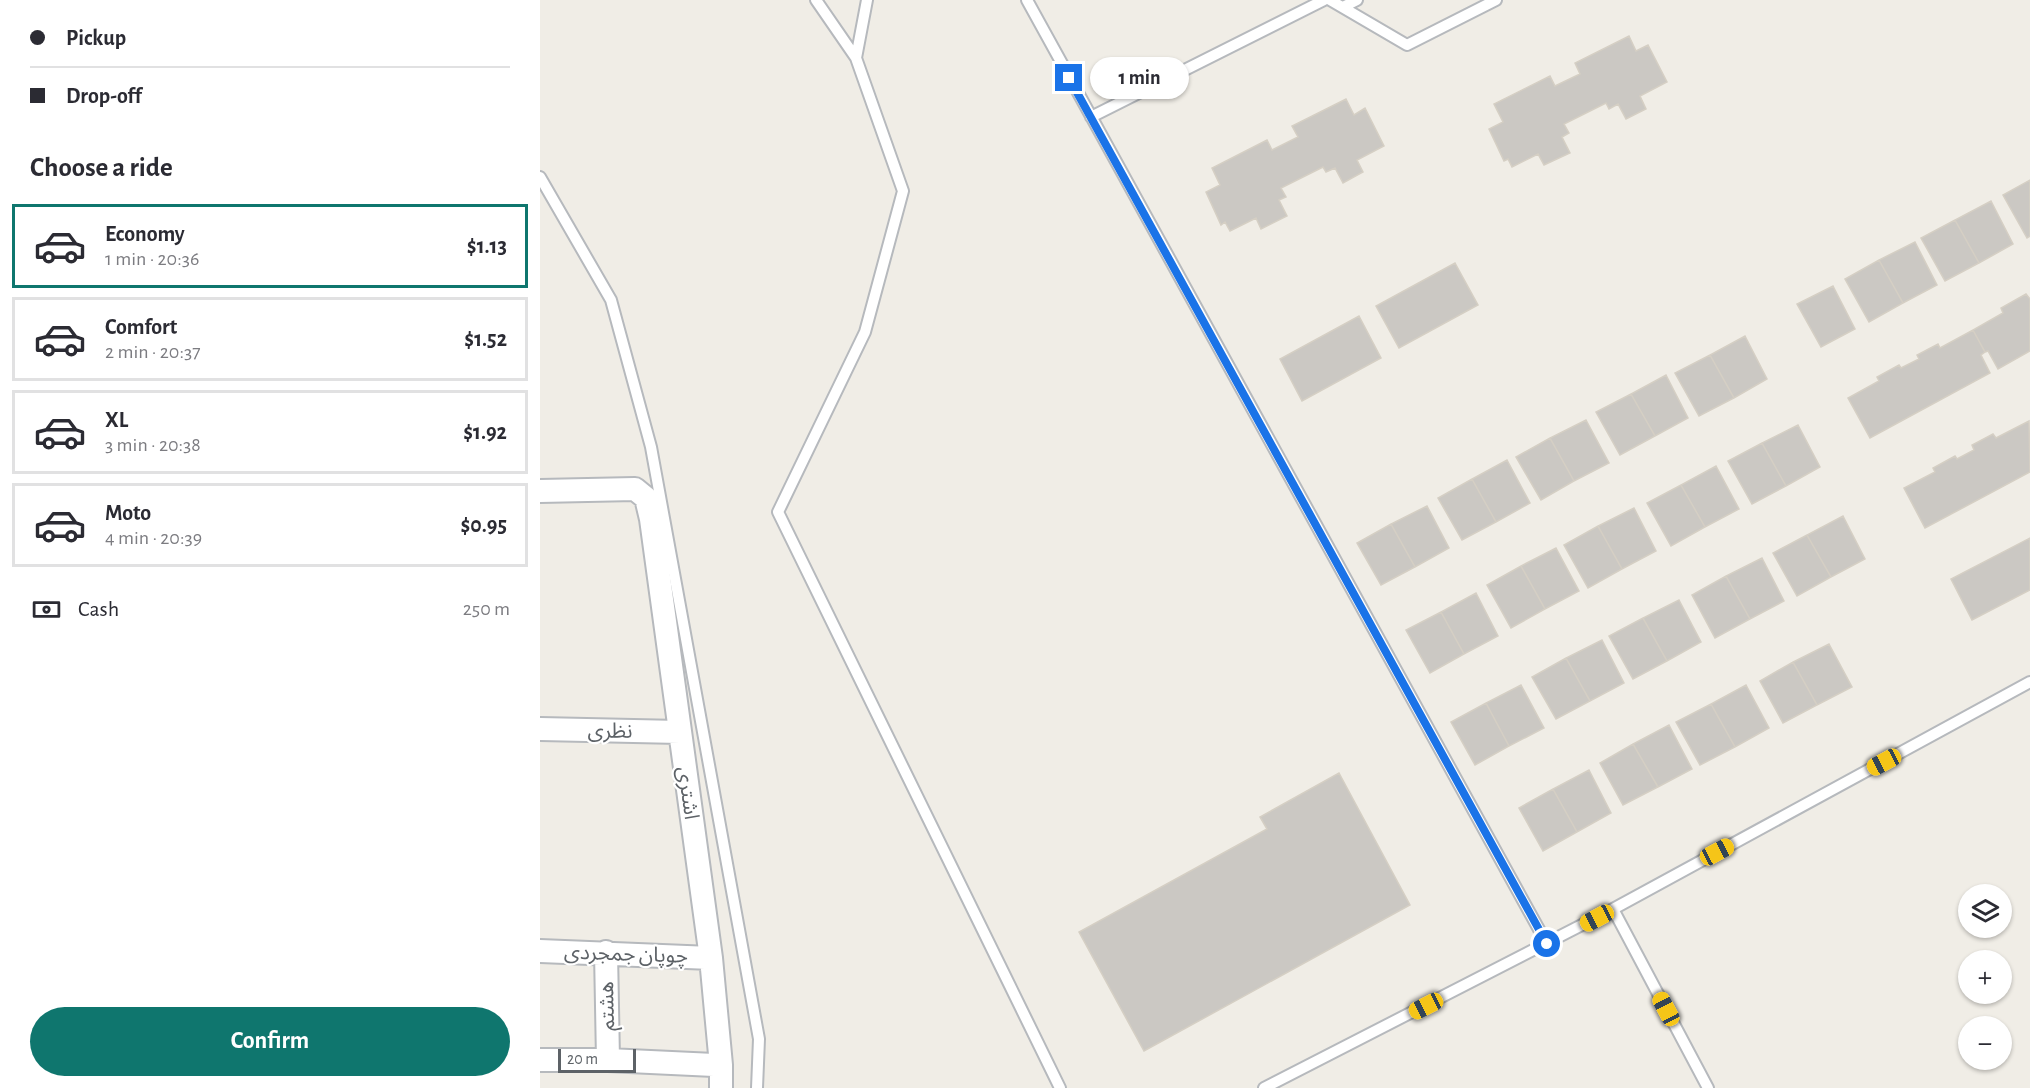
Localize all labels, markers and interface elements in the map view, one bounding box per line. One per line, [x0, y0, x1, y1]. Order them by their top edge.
text: Pickup [66, 27, 126, 49]
callout: 1 min [1090, 57, 1189, 99]
route end [1055, 64, 1082, 91]
text: 1 min [1118, 68, 1161, 88]
text: Drop-off [66, 85, 142, 107]
text: Choose a ride [30, 154, 173, 181]
icon: car [33, 219, 87, 273]
text: Economy [105, 223, 185, 245]
text: $1.13 [467, 235, 507, 257]
text: 1 min · 20:36 [105, 249, 199, 269]
icon: car [33, 312, 87, 366]
text: Comfort [105, 316, 177, 338]
text: $1.52 [464, 328, 507, 350]
text: 2 min · 20:37 [105, 342, 201, 362]
icon: car [33, 405, 87, 459]
text: XL [105, 409, 128, 431]
text: $1.92 [463, 421, 507, 443]
text: 3 min · 20:38 [105, 435, 201, 455]
icon: car [33, 498, 87, 552]
text: Moto [105, 502, 151, 524]
text: $0.95 [460, 514, 507, 536]
text: 4 min · 20:39 [105, 528, 202, 548]
icon: cash [30, 593, 63, 626]
text: Cash [78, 598, 119, 620]
text: 250 m [463, 599, 510, 619]
street label: نظری [587, 720, 633, 743]
car [1864, 746, 1904, 778]
street label: اشتری [673, 765, 702, 821]
car [1697, 836, 1737, 868]
map controls [1958, 884, 2012, 1070]
button: layers [1958, 884, 2012, 938]
car [1577, 902, 1617, 934]
route start [1533, 930, 1560, 957]
street label: چوپان جمجردی [564, 941, 688, 969]
button: + [1958, 950, 2012, 1004]
street label: هشتم [596, 981, 622, 1031]
car [1650, 989, 1682, 1029]
car [1406, 990, 1446, 1022]
button: Confirm [30, 1007, 510, 1076]
button: − [1958, 1016, 2012, 1070]
scale bar [558, 1046, 636, 1074]
text: 20 m [567, 1051, 598, 1067]

